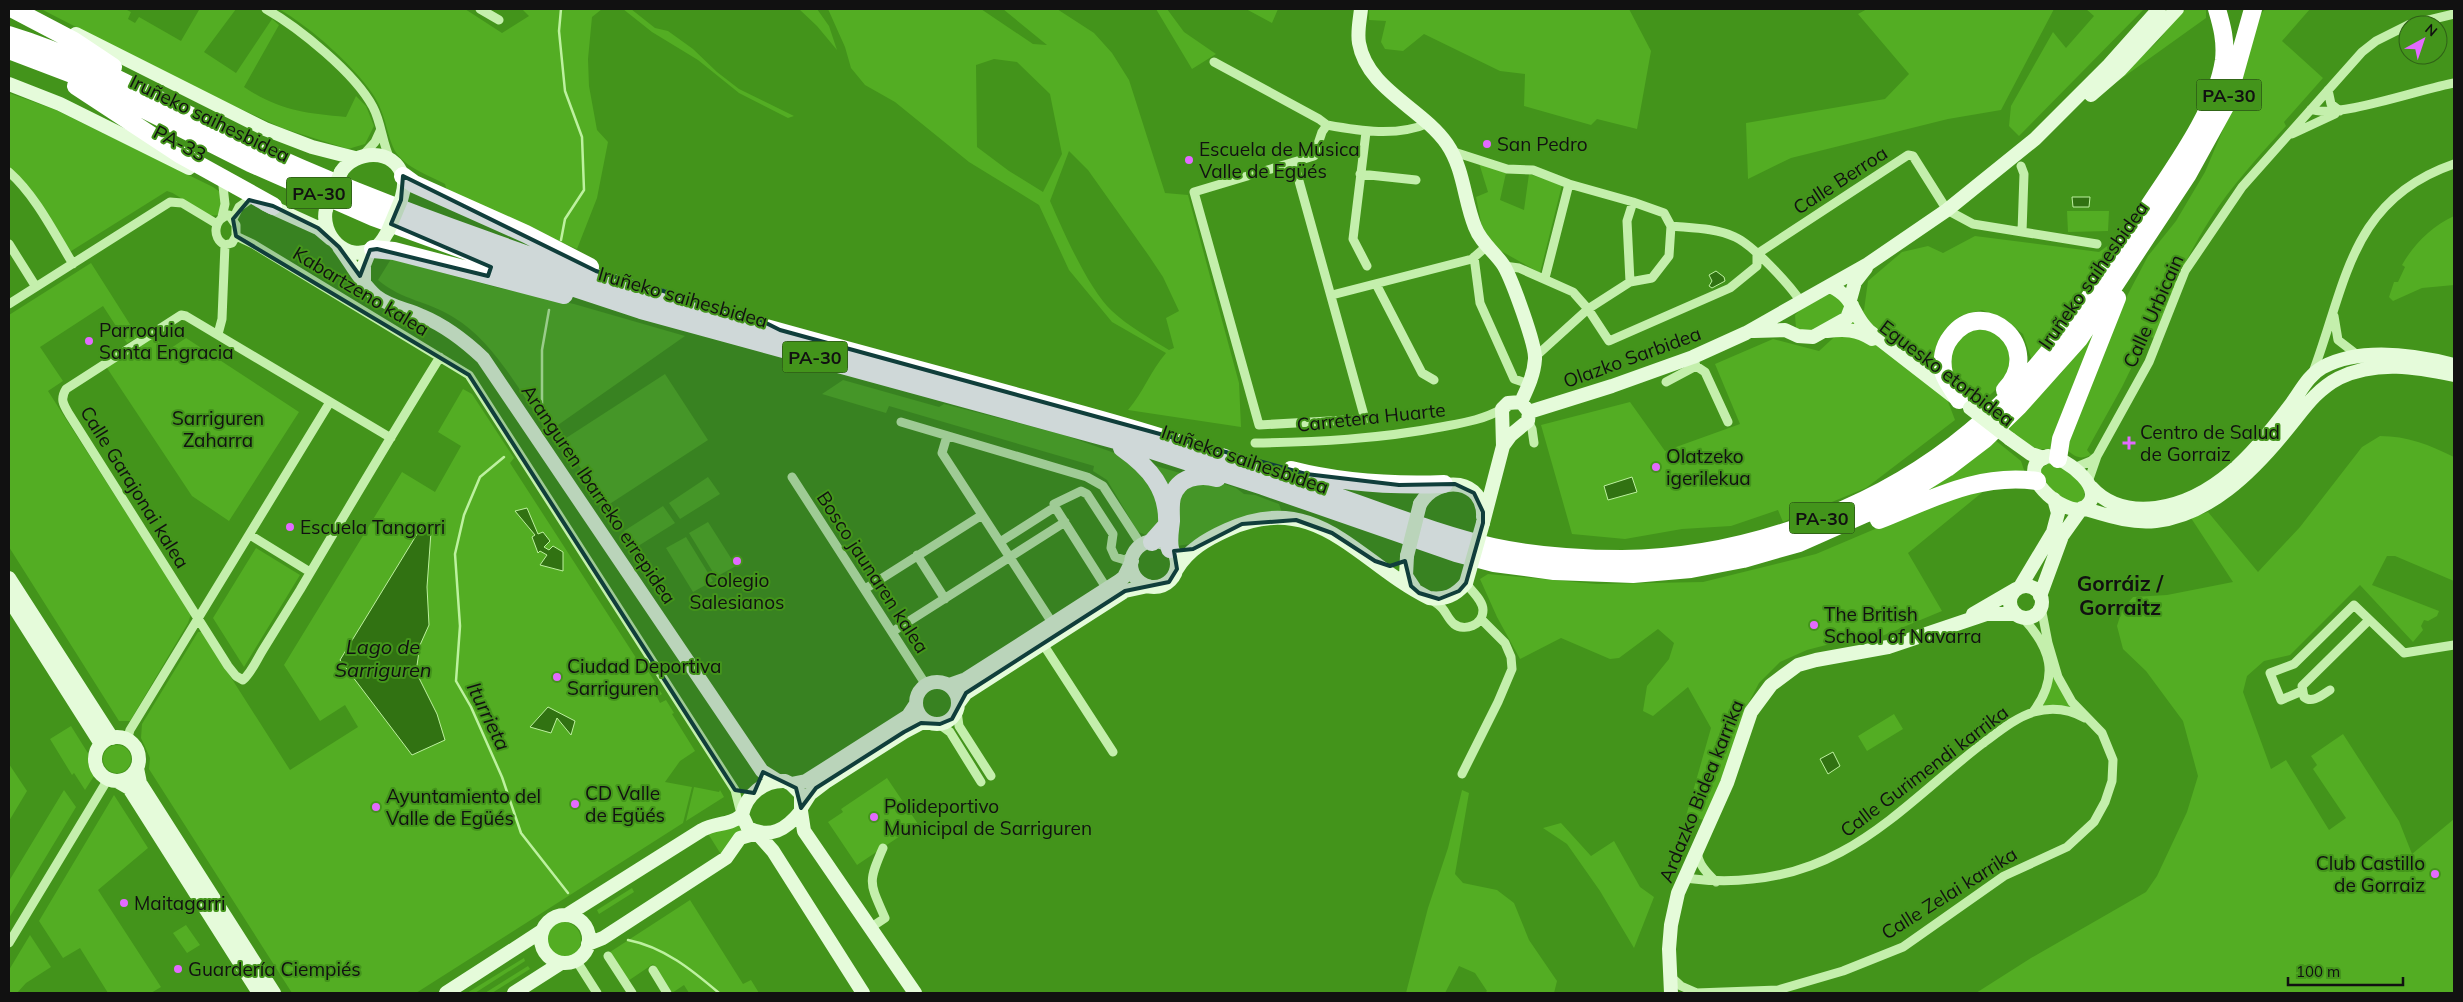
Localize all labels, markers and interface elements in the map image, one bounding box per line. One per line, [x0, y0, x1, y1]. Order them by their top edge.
north arrow [2398, 15, 2448, 65]
text: N [2422, 20, 2441, 40]
street label: Iruñeko saihesbidea [126, 69, 294, 167]
road number: PA-30 [2196, 80, 2262, 110]
street label: PA-33 [150, 120, 210, 166]
place label: San Pedro [1497, 132, 1588, 156]
place label: Escuela de Música Valle de Egüés [1199, 137, 1360, 183]
marker: San Pedro [1481, 138, 1493, 150]
street label: Calle Berroa [1788, 141, 1892, 219]
marker: Escuela de Música Valle de Egüés [1183, 154, 1195, 166]
road number: PA-30 [286, 178, 352, 208]
street label: Iruñeko saihesbidea [2033, 196, 2153, 354]
street label: Kabartzeno kalea [289, 241, 433, 341]
street label: Calle Urbicain [2117, 251, 2189, 371]
street label: Iruñeko saihesbidea [596, 261, 770, 333]
street label: Eguesko etorbidea [1875, 315, 2019, 431]
place label: Parroquia Santa Engracia [99, 318, 234, 364]
street label: Olazko Sarbidea [1560, 321, 1704, 393]
marker: Parroquia Santa Engracia [83, 335, 95, 347]
road number: PA-30 [782, 342, 848, 372]
street label: Aranguren Ibarreko errepidea [517, 380, 681, 608]
street label: Carretera Huarte [1295, 397, 1447, 437]
street label: Calle Garajonai kalea [75, 401, 195, 573]
park label: Sarriguren Zaharra [172, 406, 264, 452]
street label: Iruñeko saihesbidea [1158, 419, 1332, 499]
place label: Centro de Salud de Gorraiz [2140, 420, 2280, 466]
marker: Centro de Salud de Gorraiz [2122, 436, 2136, 450]
place label: Olatzeko igerilekua [1666, 444, 1751, 490]
marker: Olatzeko igerilekua [1650, 461, 1662, 473]
street label: Bosco jaunaren kalea [812, 487, 934, 657]
road number: PA-30 [1790, 502, 1854, 534]
place label: Escuela Tangorri [300, 515, 445, 539]
marker: Escuela Tangorri [284, 521, 296, 533]
marker: Colegio Salesianos [731, 555, 743, 567]
place label: Colegio Salesianos [690, 568, 784, 614]
district label: Gorráiz / Gorraitz [2077, 570, 2165, 620]
place label: The British School of Navarra [1824, 602, 1982, 648]
marker: The British School of Navarra [1808, 619, 1820, 631]
water label: Lago de Sarriguren [334, 634, 432, 682]
place label: Ciudad Deportiva Sarriguren [567, 654, 721, 700]
marker: Ciudad Deportiva Sarriguren [551, 671, 563, 683]
water label: Iturrieta [462, 678, 516, 754]
street label: Ardazko Bidea karrika [1653, 696, 1749, 886]
street label: Calle Gurimendi karrika [1835, 700, 2013, 842]
place label: CD Valle de Egüés [585, 781, 665, 827]
place label: Ayuntamiento del Valle de Egüés [386, 784, 541, 830]
place label: Polideportivo Municipal de Sarriguren [884, 794, 1092, 840]
marker: CD Valle de Egüés [569, 798, 581, 810]
marker: Ayuntamiento del Valle de Egüés [370, 801, 382, 813]
marker: Polideportivo Municipal de Sarriguren [868, 811, 880, 823]
street label: Calle Zelai karrika [1877, 842, 2021, 944]
place label: Club Castillo de Gorraiz [2316, 851, 2425, 897]
marker: Club Castillo de Gorraiz [2429, 868, 2441, 880]
place label: Maitagarri [134, 891, 225, 915]
marker: Maitagarri [118, 897, 130, 909]
scale bar [2288, 954, 2403, 986]
place label: Guardería Ciempiés [188, 957, 361, 981]
text: 100 m [2296, 962, 2340, 981]
marker: Guardería Ciempiés [172, 963, 184, 975]

